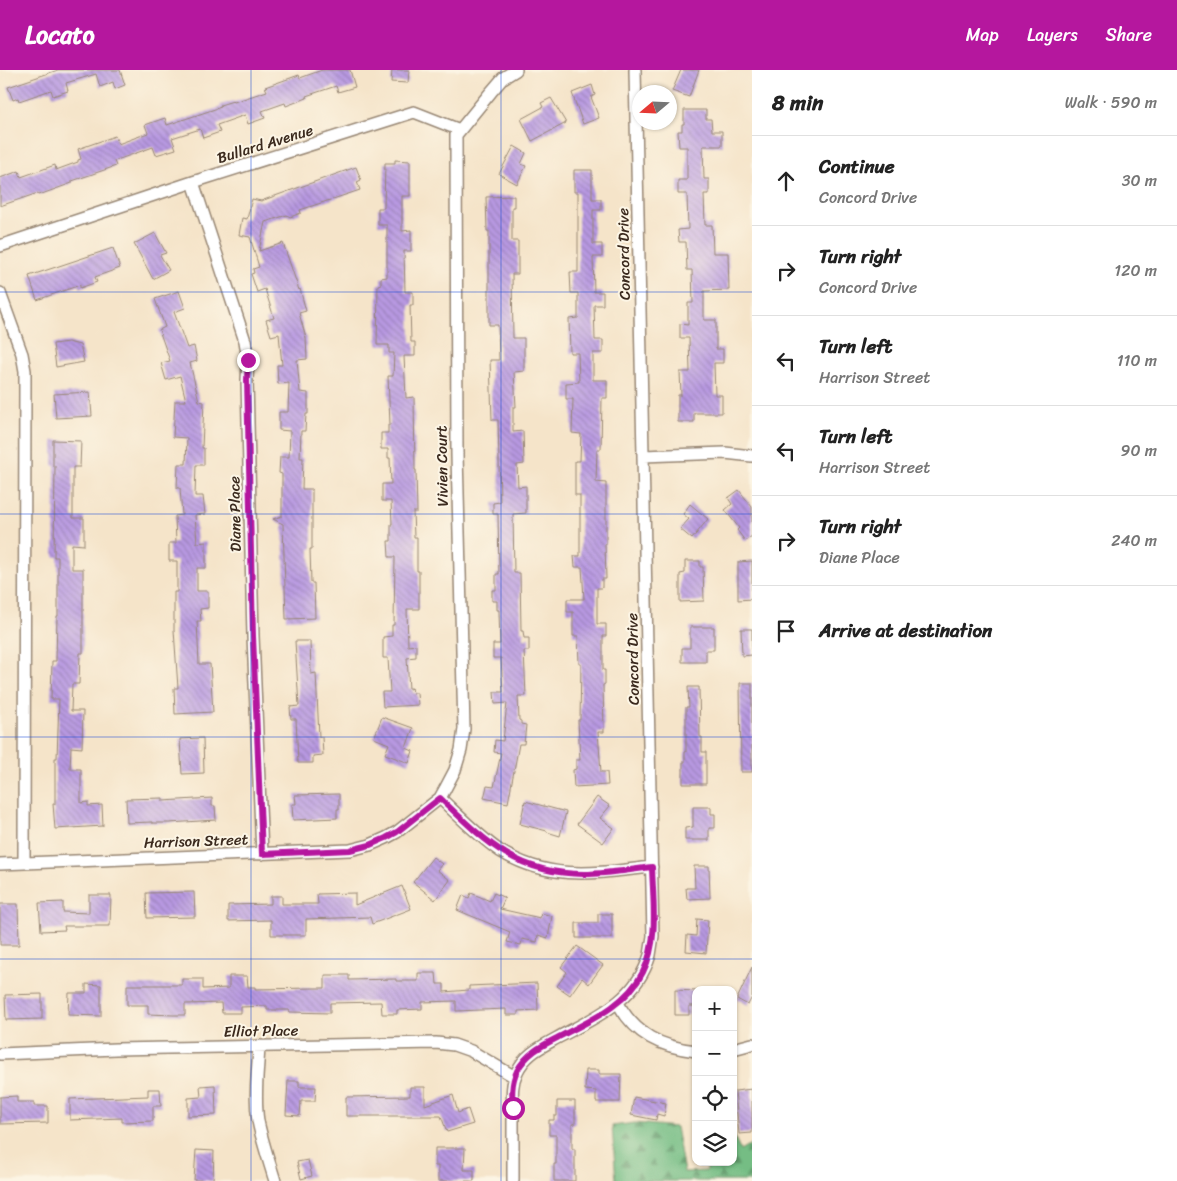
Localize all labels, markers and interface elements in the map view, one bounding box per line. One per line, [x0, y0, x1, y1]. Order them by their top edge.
text: Locato [25, 14, 95, 56]
text: Map [966, 19, 999, 51]
text: Layers [1027, 19, 1078, 51]
text: Share [1106, 19, 1152, 51]
text: 8 min [772, 84, 823, 122]
north arrow [632, 85, 677, 130]
text: Walk · 590 m [1065, 88, 1157, 117]
street label: Bullard Avenue [214, 117, 317, 171]
text: Continue [819, 150, 895, 183]
text: 30 m [1122, 166, 1157, 195]
icon: ahead [772, 167, 800, 195]
text: Concord Drive [819, 183, 917, 212]
street label: Concord Drive [610, 207, 638, 300]
text: Turn right [819, 240, 901, 273]
text: 120 m [1114, 256, 1157, 285]
icon: right [772, 257, 800, 285]
text: Concord Drive [819, 273, 917, 302]
text: Turn left [819, 330, 892, 363]
text: 110 m [1117, 346, 1157, 375]
icon: left [772, 347, 800, 375]
route end [237, 349, 260, 372]
text: Harrison Street [819, 363, 930, 392]
text: Turn left [819, 420, 892, 453]
street label: Vivien Court [428, 425, 456, 507]
text: 90 m [1121, 436, 1157, 465]
icon: left [772, 437, 800, 465]
text: Harrison Street [819, 453, 930, 482]
street label: Diane Place [221, 476, 249, 552]
text: Turn right [819, 510, 901, 543]
text: 240 m [1111, 526, 1157, 555]
icon: right [772, 527, 800, 555]
text: Diane Place [819, 543, 900, 572]
street label: Concord Drive [619, 612, 647, 705]
text: Arrive at destination [819, 614, 992, 647]
icon: arrive [772, 617, 800, 645]
street label: Harrison Street [143, 826, 249, 856]
map controls [692, 986, 737, 1166]
button: + [692, 986, 737, 1031]
street label: Elliot Place [223, 1017, 299, 1045]
button: − [692, 1031, 737, 1076]
button: locate [692, 1076, 737, 1121]
route start [502, 1097, 525, 1120]
button: layers [692, 1121, 737, 1166]

